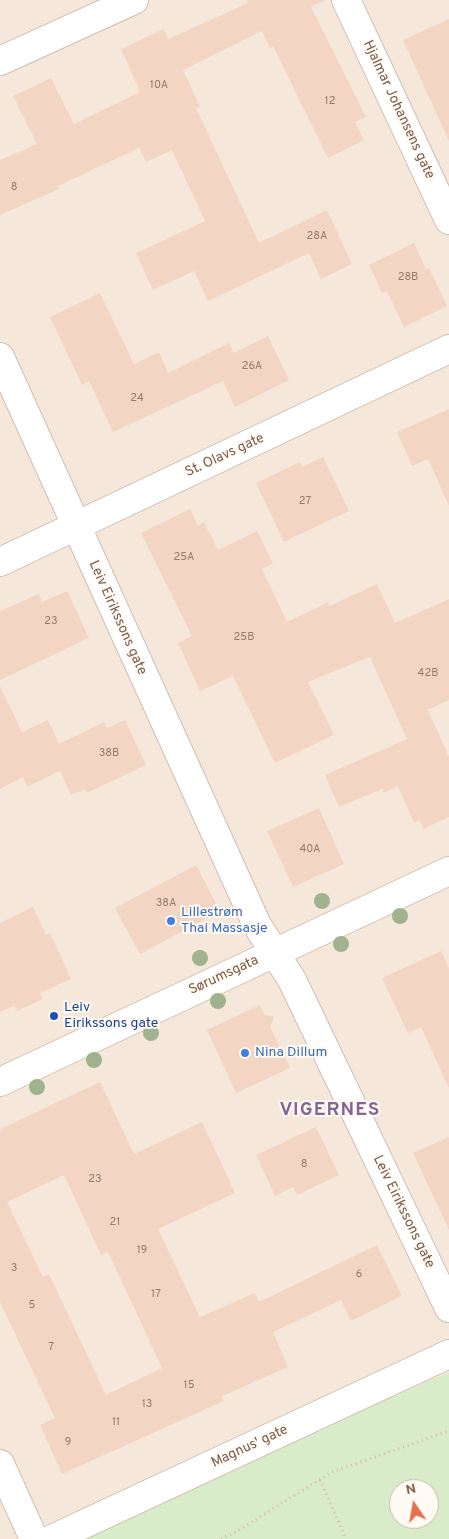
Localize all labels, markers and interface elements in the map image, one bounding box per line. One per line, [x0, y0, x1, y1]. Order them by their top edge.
street label: Hjalmar Johansens gate [358, 38, 438, 182]
house number: 10A [150, 79, 168, 93]
house number: 12 [325, 95, 335, 109]
house number: 8 [11, 181, 17, 195]
house number: 28A [307, 230, 327, 244]
house number: 28B [398, 271, 418, 285]
house number: 26A [242, 360, 262, 374]
house number: 24 [130, 392, 144, 406]
street label: St. Olavs gate [183, 430, 267, 482]
house number: 27 [299, 495, 311, 509]
house number: 25A [174, 551, 194, 565]
street label: Leiv Eirikssons gate [84, 558, 150, 678]
house number: 23 [44, 615, 58, 629]
house number: 25B [234, 631, 254, 645]
house number: 42B [418, 667, 438, 681]
house number: 38B [99, 747, 119, 761]
house number: 40A [299, 843, 321, 857]
house number: 38A [156, 897, 176, 911]
place label: Lillestrøm Thai Massasje [181, 905, 268, 938]
marker: Lillestrøm Thai Massasje [165, 915, 177, 927]
street label: Sørumsgata [186, 953, 262, 999]
place label: Leiv Eirikssons gate [64, 1000, 158, 1032]
marker: Leiv Eirikssons gate [48, 1010, 60, 1022]
place label: Nina Dillum [255, 1045, 327, 1061]
marker: Nina Dillum [239, 1047, 251, 1059]
district label: VIGERNES [279, 1100, 381, 1122]
street label: Leiv Eirikssons gate [368, 1153, 438, 1271]
house number: 8 [301, 1158, 307, 1172]
house number: 23 [88, 1173, 102, 1187]
house number: 21 [110, 1216, 120, 1230]
house number: 19 [137, 1244, 147, 1258]
house number: 3 [11, 1262, 17, 1276]
house number: 6 [356, 1268, 362, 1282]
house number: 17 [151, 1288, 161, 1302]
house number: 5 [29, 1299, 35, 1313]
house number: 7 [48, 1341, 54, 1355]
house number: 15 [184, 1379, 194, 1393]
house number: 13 [142, 1398, 152, 1412]
house number: 11 [112, 1416, 120, 1430]
street label: Magnus' gate [209, 1422, 291, 1472]
house number: 9 [65, 1436, 71, 1450]
north arrow [389, 1479, 439, 1529]
text: N [404, 1480, 418, 1499]

